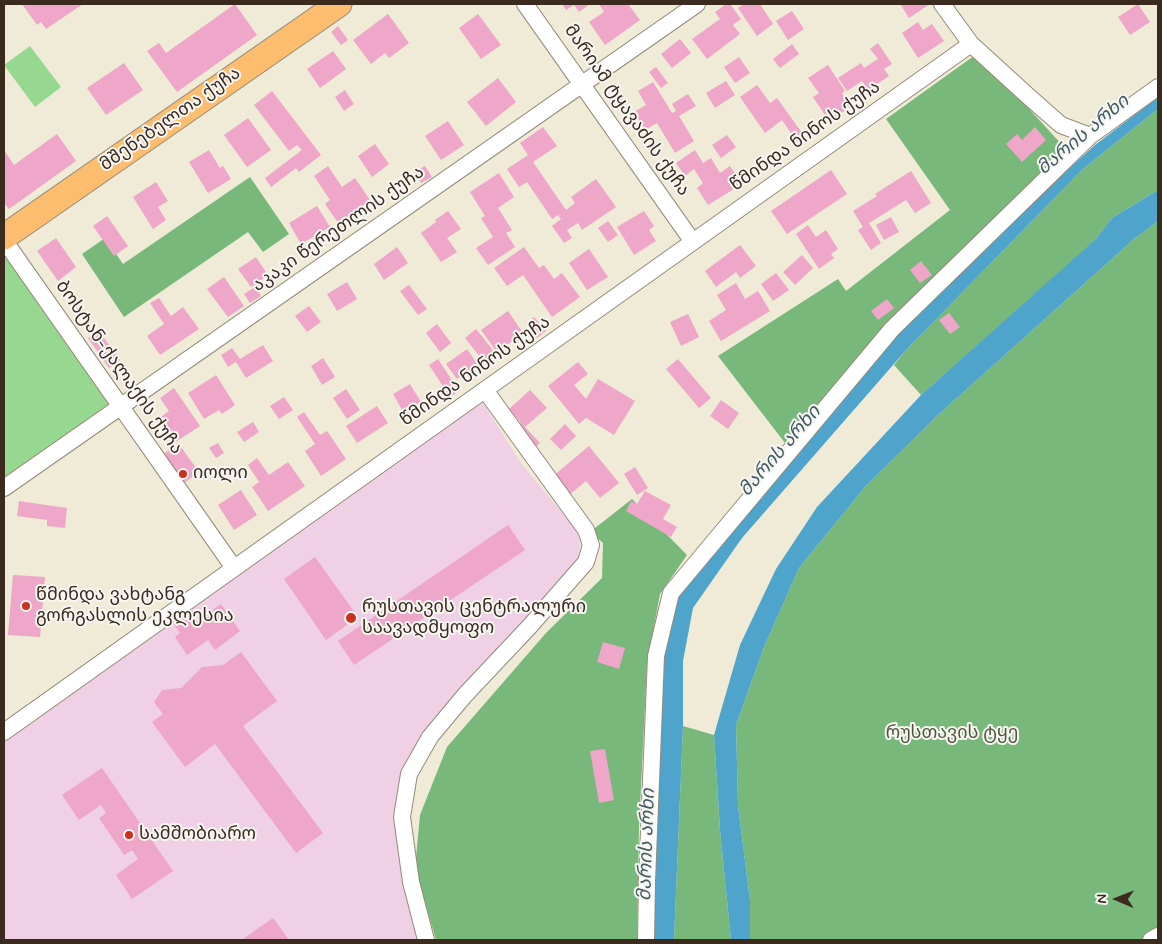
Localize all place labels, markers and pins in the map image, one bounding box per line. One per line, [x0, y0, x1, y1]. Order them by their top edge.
place label: იოლი [193, 463, 248, 485]
marker: იოლი [177, 468, 189, 480]
place label: წმინდა ვახტანგ გორგასლის ეკლესია [36, 585, 234, 628]
place label: რუსთავის ცენტრალური საავადმყოფო [362, 597, 586, 640]
marker: წმინდა ვახტანგ გორგასლის ეკლესია [20, 600, 32, 612]
marker: რუსთავის ცენტრალური საავადმყოფო [344, 611, 358, 625]
place label: სამშობიარო [139, 824, 256, 846]
marker: სამშობიარო [123, 829, 135, 841]

